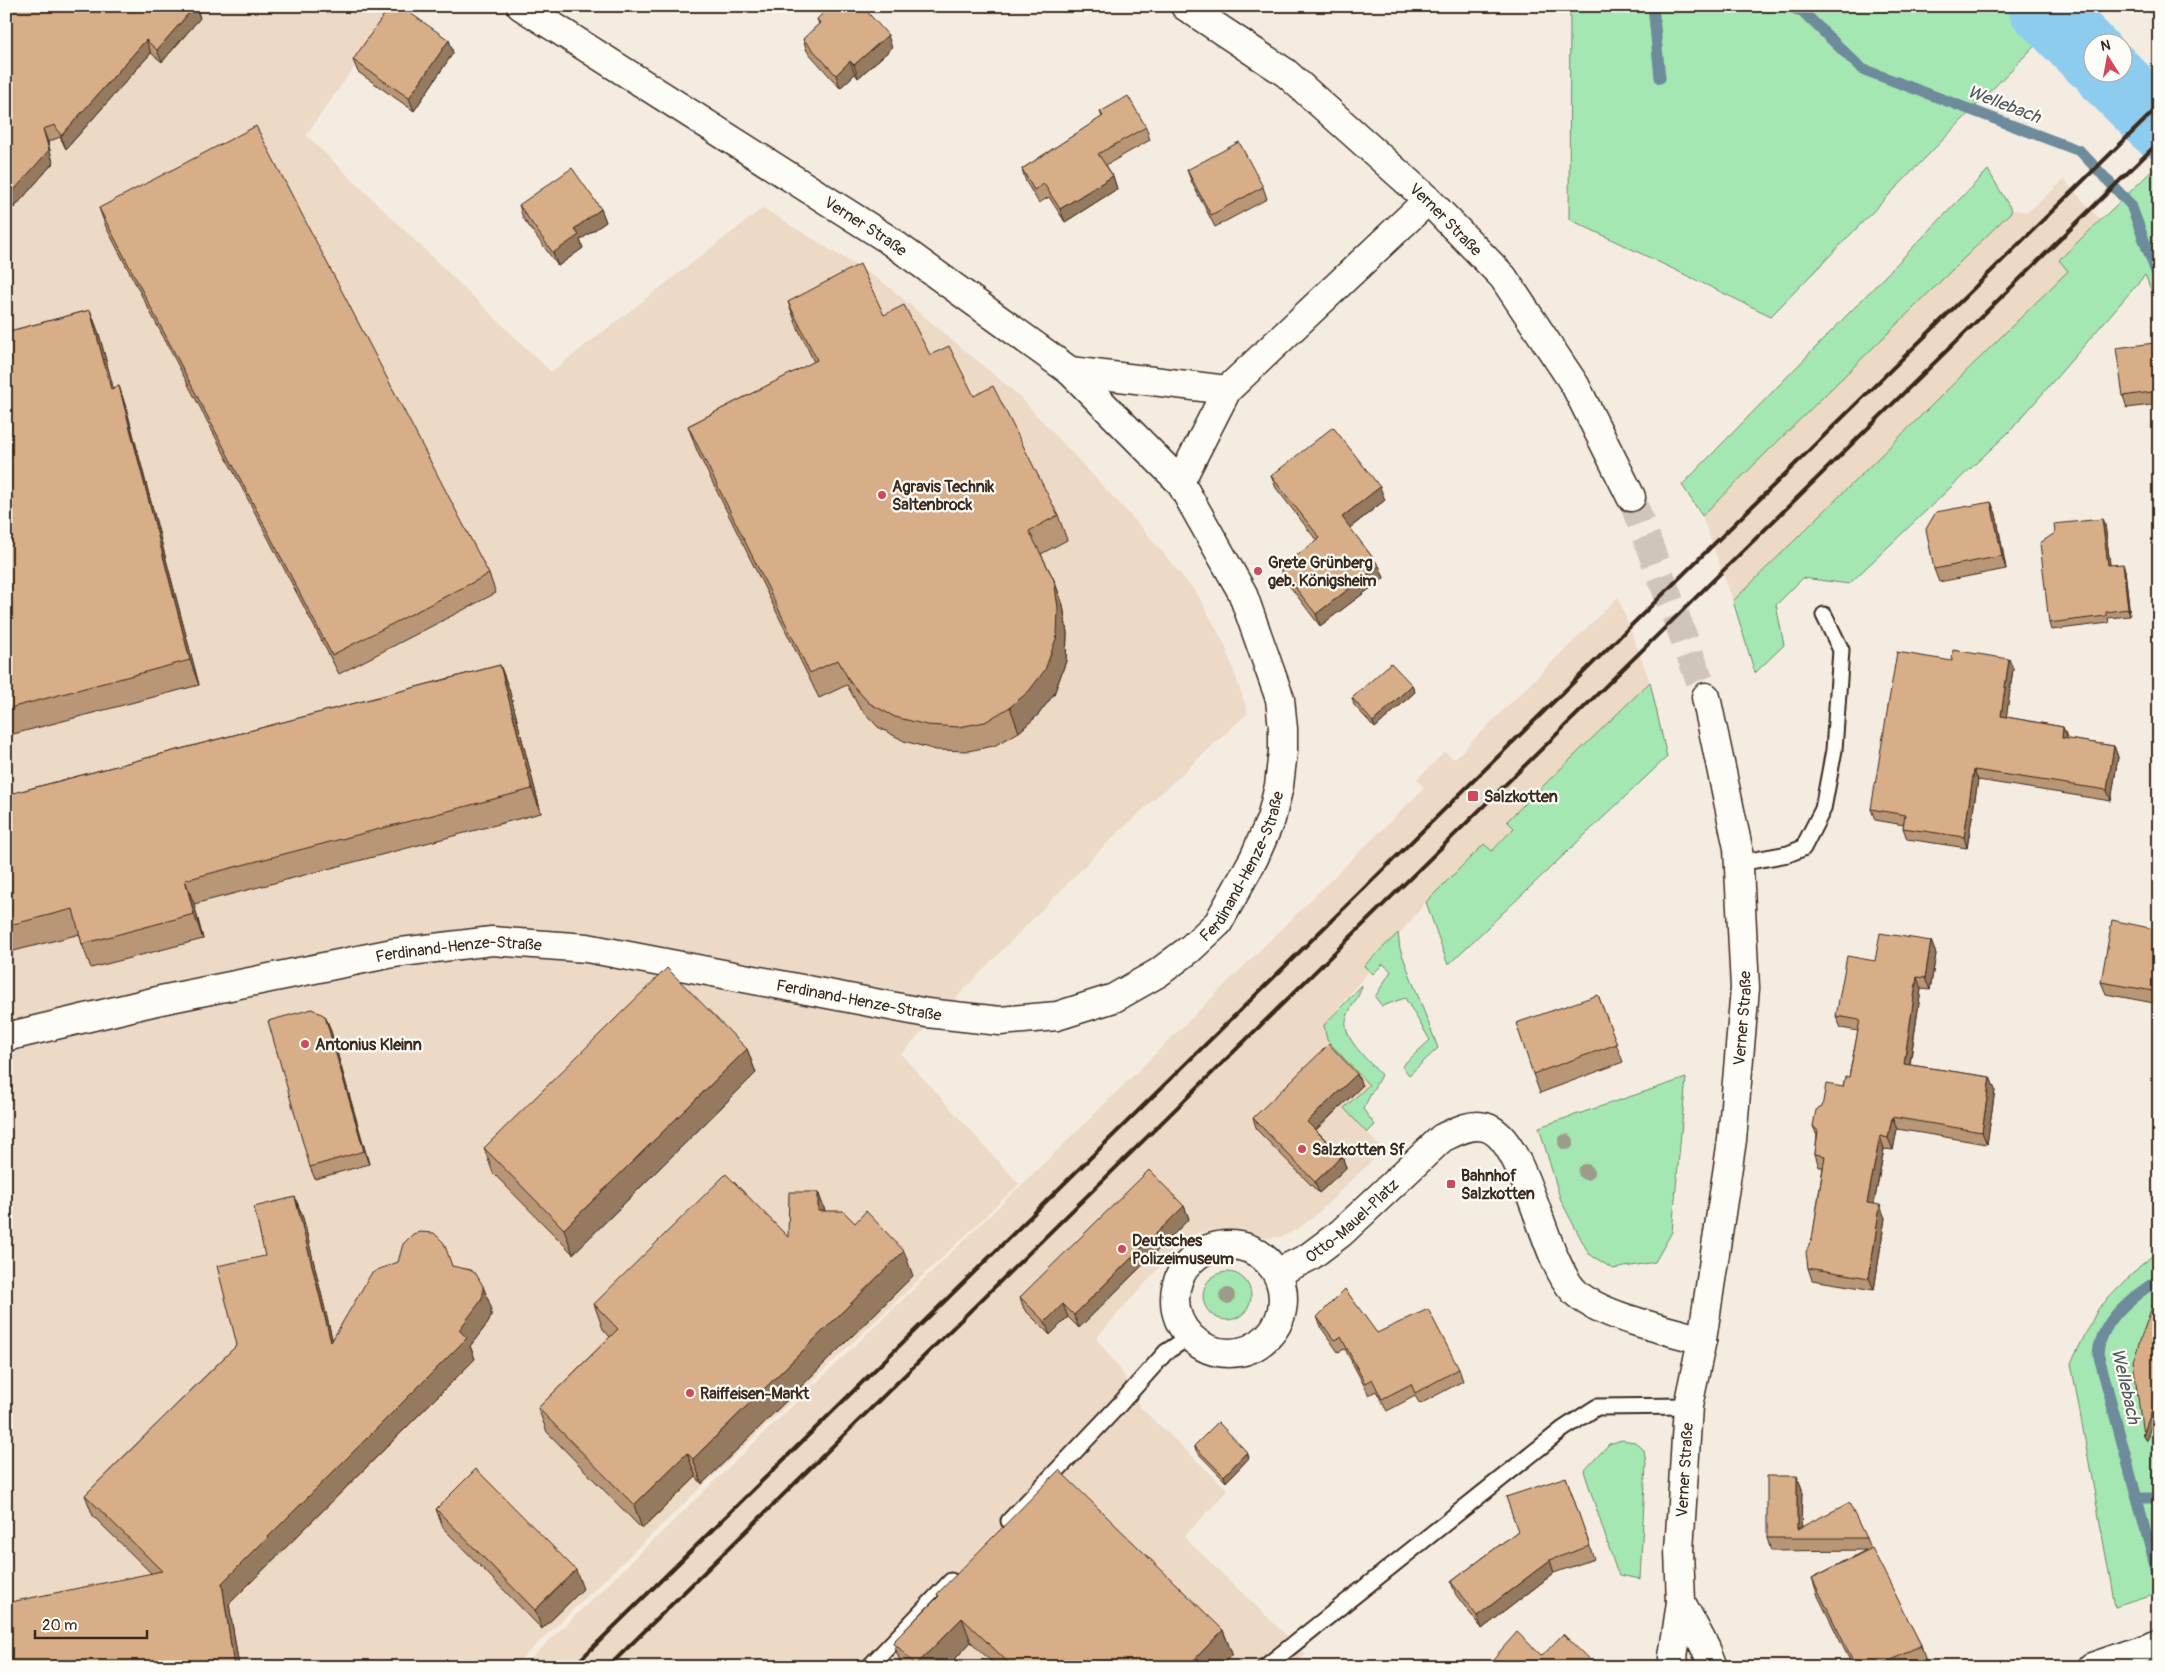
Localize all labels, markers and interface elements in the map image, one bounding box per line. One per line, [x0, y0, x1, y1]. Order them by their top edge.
north arrow [2082, 32, 2132, 82]
text: N [2099, 36, 2112, 55]
water label: Wellebach [1964, 80, 2045, 129]
street label: Verner Straße [1405, 179, 1486, 261]
street label: Verner Straße [820, 192, 911, 261]
place label: Agravis Technik Saltenbrock [892, 477, 995, 515]
marker: Agravis Technik Saltenbrock [876, 489, 888, 501]
place label: Grete Grünberg geb. Königsheim [1268, 553, 1376, 591]
marker: Grete Grünberg geb. Königsheim [1252, 565, 1264, 577]
place label: Salzkotten [1484, 787, 1558, 807]
street label: Ferdinand-Henze-Straße [1196, 789, 1288, 946]
marker: Salzkotten [1466, 789, 1480, 803]
street label: Ferdinand-Henze-Straße [374, 932, 543, 967]
street label: Verner Straße [1729, 970, 1756, 1066]
street label: Ferdinand-Henze-Straße [775, 975, 943, 1026]
place label: Antonius Kleinn [315, 1035, 422, 1055]
marker: Antonius Kleinn [299, 1038, 311, 1050]
place label: Salzkotten Sf [1312, 1140, 1405, 1160]
marker: Salzkotten Sf [1296, 1143, 1308, 1155]
place label: Bahnhof Salzkotten [1461, 1166, 1535, 1204]
street label: Otto-Mauel-Platz [1301, 1175, 1403, 1267]
marker: Bahnhof Salzkotten [1445, 1178, 1457, 1190]
place label: Deutsches Polizeimuseum [1132, 1231, 1234, 1269]
marker: Deutsches Polizeimuseum [1116, 1243, 1128, 1255]
water label: Wellebach [2106, 1346, 2146, 1427]
place label: Raiffeisen-Markt [700, 1384, 810, 1404]
marker: Raiffeisen-Markt [684, 1387, 696, 1399]
street label: Verner Straße [1672, 1422, 1698, 1518]
scale bar [35, 1608, 148, 1640]
text: 20 m [42, 1616, 77, 1635]

